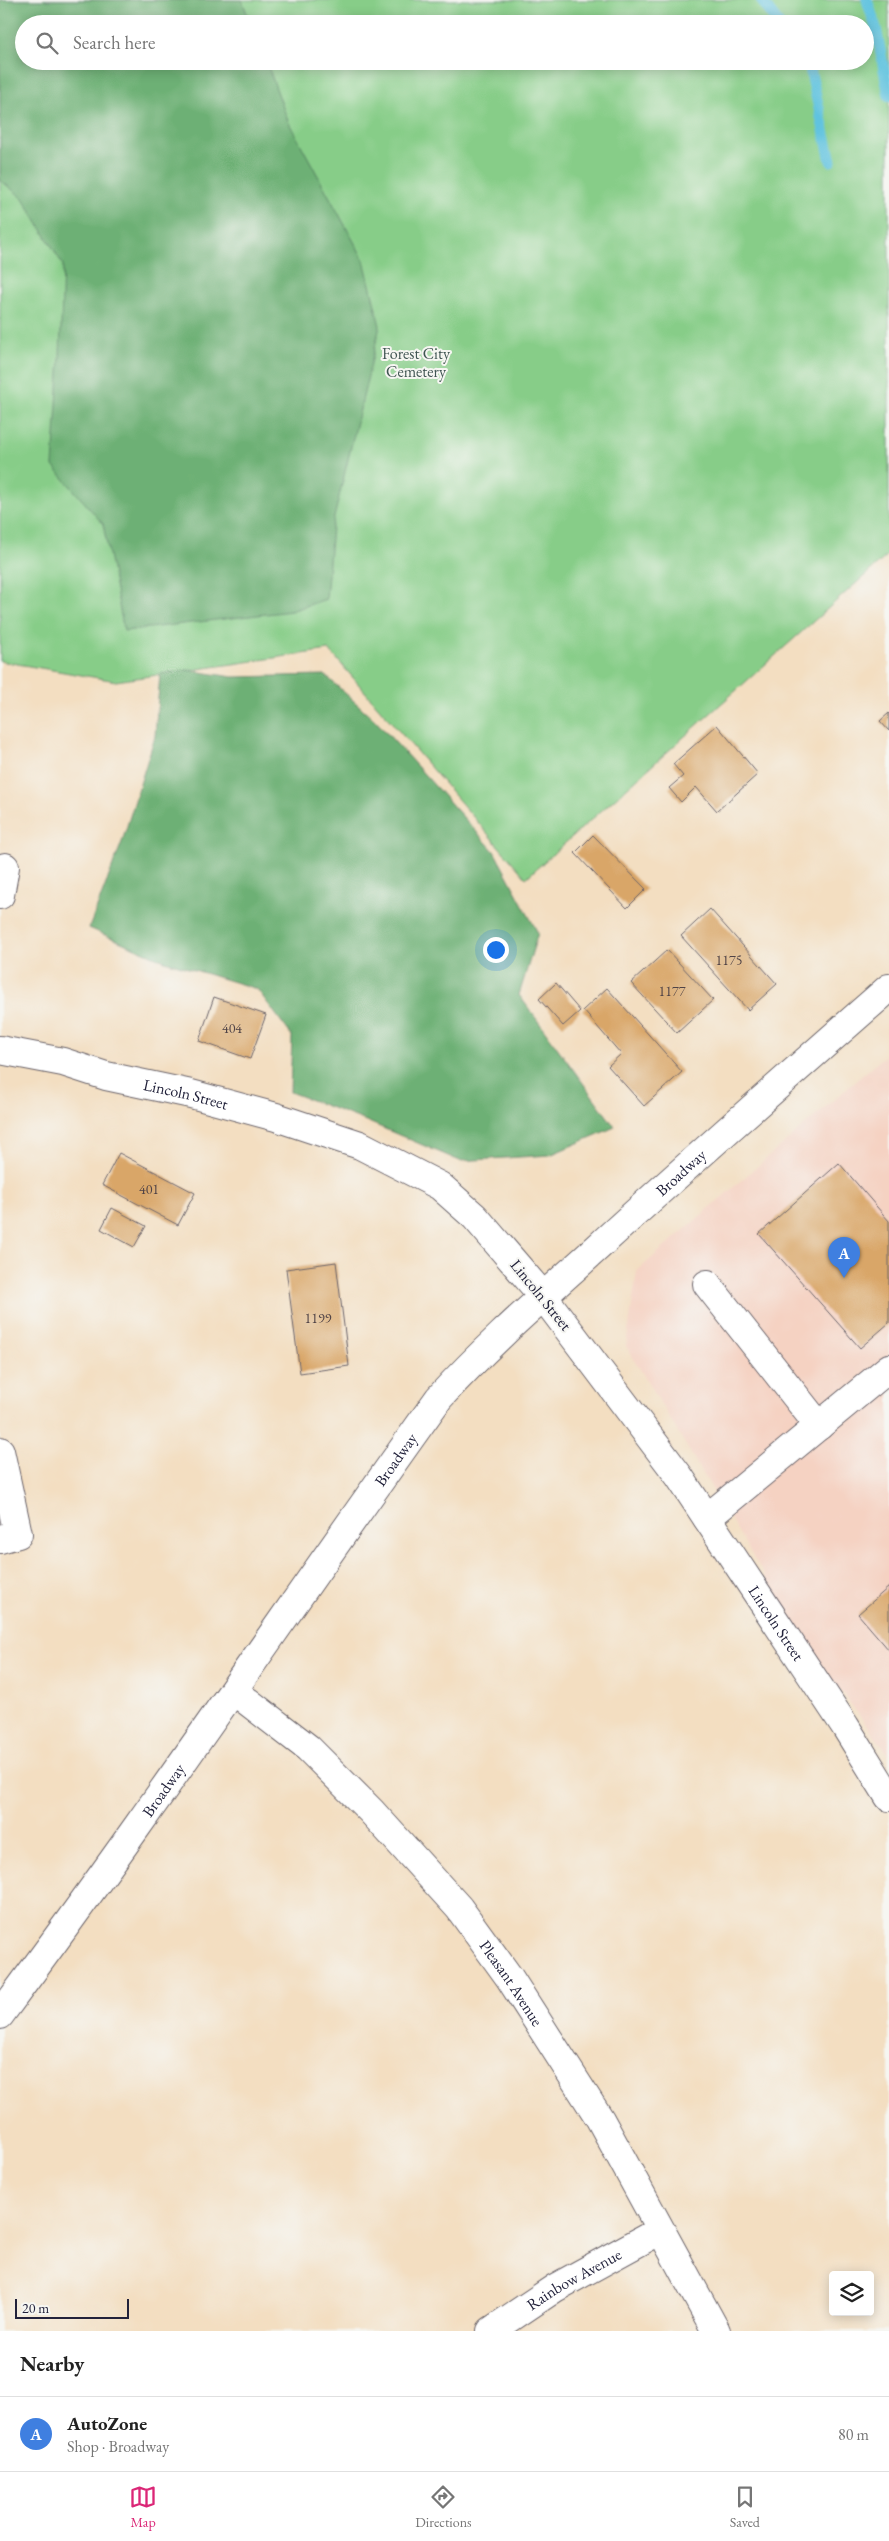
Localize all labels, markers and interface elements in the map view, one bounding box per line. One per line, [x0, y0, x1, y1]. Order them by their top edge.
search box [15, 15, 874, 70]
icon: search [33, 29, 61, 57]
text: Search here [73, 30, 155, 55]
park label: Forest City Cemetery [382, 343, 451, 382]
your location [483, 937, 509, 963]
house number: 1175 [716, 951, 742, 969]
house number: 1177 [659, 982, 686, 1000]
house number: 404 [222, 1019, 242, 1037]
street label: Lincoln Street [141, 1074, 230, 1114]
street label: Broadway [651, 1143, 711, 1200]
house number: 401 [139, 1180, 159, 1198]
pin: A [828, 1237, 860, 1278]
street label: Lincoln Street [506, 1255, 576, 1335]
house number: 1199 [305, 1309, 332, 1327]
street label: Broadway [369, 1428, 422, 1490]
street label: Lincoln Street [744, 1581, 809, 1665]
street label: Broadway [137, 1758, 190, 1821]
street label: Pleasant Avenue [475, 1936, 548, 2030]
street label: Rainbow Avenue [522, 2243, 625, 2315]
map controls [829, 2271, 874, 2316]
button: layers [829, 2271, 874, 2316]
scale bar [15, 2296, 129, 2319]
text: 20 m [22, 2299, 49, 2317]
text: Nearby [20, 2350, 84, 2377]
text: AutoZone [67, 2411, 147, 2436]
text: A [30, 2424, 42, 2445]
text: 80 m [838, 2424, 869, 2445]
text: Shop · Broadway [67, 2436, 169, 2457]
tab: Map [129, 2483, 157, 2531]
tab: Directions [415, 2483, 472, 2531]
tab: Saved [730, 2483, 760, 2531]

